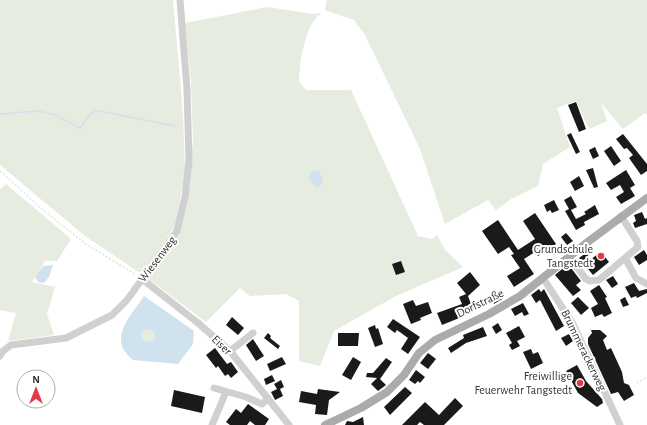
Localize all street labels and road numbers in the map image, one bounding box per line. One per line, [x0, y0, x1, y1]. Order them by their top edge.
street label: Wiesenweg [136, 234, 178, 284]
street label: Dorfstraße [455, 286, 505, 320]
street label: Brummerackerweg [559, 307, 609, 393]
street label: Eiser [210, 333, 234, 357]

